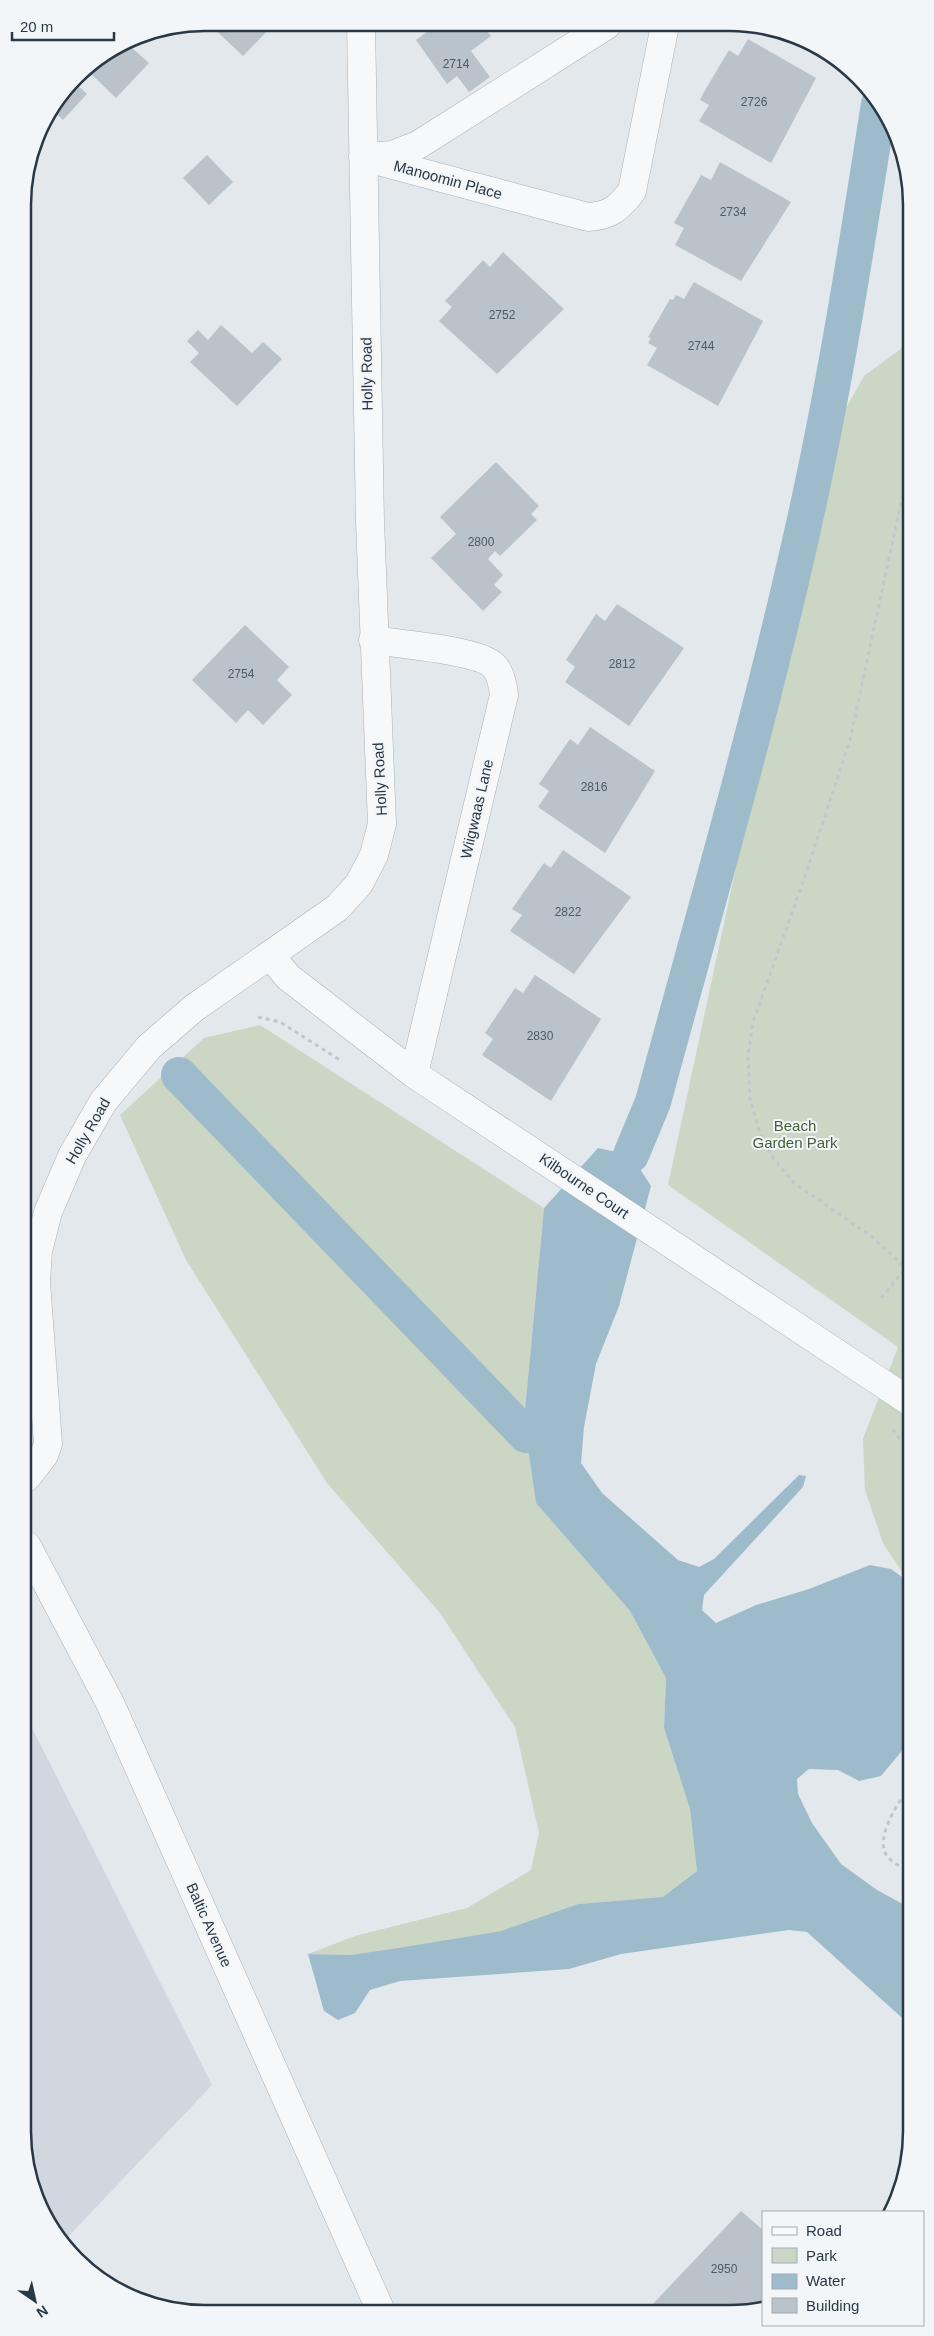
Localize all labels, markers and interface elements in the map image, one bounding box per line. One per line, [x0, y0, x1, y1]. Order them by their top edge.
scale bar [12, 10, 115, 42]
text: 20 m [20, 18, 53, 35]
house number: 2714 [443, 57, 470, 71]
house number: 2726 [741, 95, 768, 109]
street label: Manoomin Place [392, 157, 504, 202]
house number: 2734 [720, 205, 747, 219]
house number: 2752 [489, 308, 516, 322]
street label: Holly Road [357, 337, 376, 411]
house number: 2744 [688, 339, 715, 353]
house number: 2800 [468, 535, 495, 549]
house number: 2812 [609, 657, 636, 671]
house number: 2754 [228, 667, 255, 681]
street label: Holly Road [369, 742, 390, 816]
street label: Wiigwaas Lane [457, 757, 496, 860]
house number: 2816 [581, 780, 608, 794]
house number: 2822 [555, 905, 582, 919]
house number: 2830 [527, 1029, 554, 1043]
street label: Holly Road [62, 1095, 113, 1167]
park label: Beach Garden Park [752, 1117, 838, 1151]
street label: Kilbourne Court [536, 1149, 633, 1222]
street label: Baltic Avenue [183, 1880, 236, 1970]
legend [762, 2211, 924, 2326]
text: Road [806, 2222, 842, 2239]
text: Park [806, 2247, 837, 2264]
house number: 2950 [711, 2262, 738, 2276]
text: Water [806, 2272, 845, 2289]
north arrow [10, 2276, 60, 2326]
text: Building [806, 2297, 859, 2314]
text: N [34, 2302, 51, 2321]

